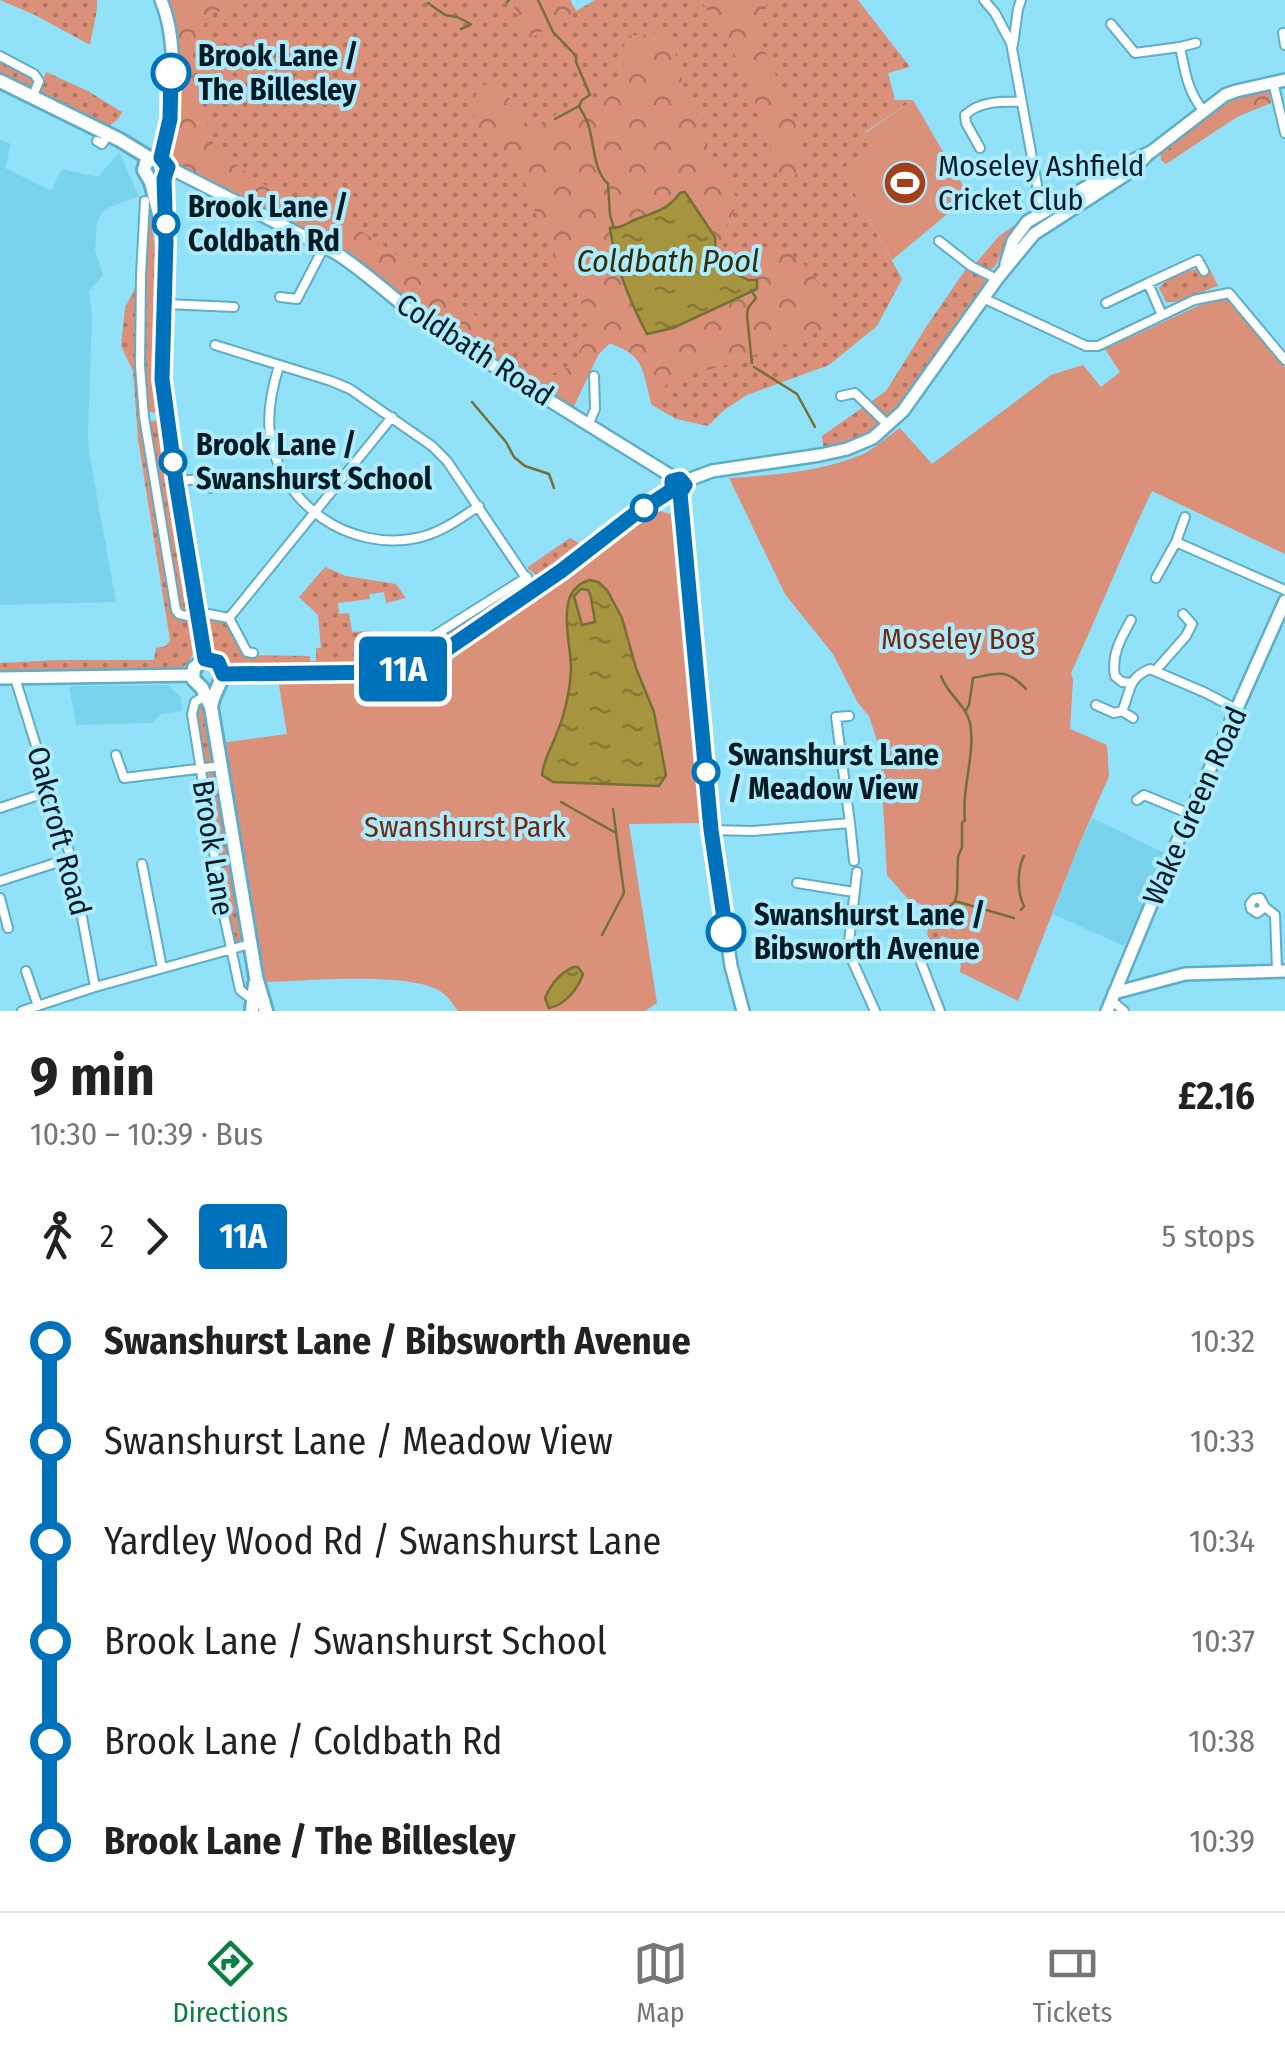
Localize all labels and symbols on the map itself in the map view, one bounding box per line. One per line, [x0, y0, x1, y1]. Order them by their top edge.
place label: Brook Lane / The Billesley [198, 38, 358, 108]
marker: Brook Lane / The Billesley [152, 54, 190, 92]
place label: Moseley Ashfield Cricket Club [938, 148, 1144, 218]
sports icon: Moseley Ashfield Cricket Club [882, 160, 928, 206]
place label: Brook Lane / Coldbath Rd [188, 189, 348, 259]
marker: Brook Lane / Coldbath Rd [153, 211, 179, 237]
water label: Coldbath Pool [577, 242, 759, 280]
street label: Coldbath Road [390, 286, 560, 414]
place label: Brook Lane / Swanshurst School [196, 427, 433, 497]
marker: Brook Lane / Swanshurst School [160, 449, 186, 475]
unlabelled marker [631, 495, 657, 521]
park label: Moseley Bog [881, 621, 1036, 657]
line badge: 11A [346, 636, 460, 702]
street label: Wake Green Road [1135, 701, 1255, 911]
place label: Swanshurst Lane / Meadow View [728, 737, 939, 807]
street label: Oakcroft Road [19, 743, 99, 919]
marker: Swanshurst Lane / Meadow View [693, 759, 719, 785]
street label: Brook Lane [185, 778, 241, 918]
park label: Swanshurst Park [364, 809, 566, 845]
place label: Swanshurst Lane / Bibsworth Avenue [754, 897, 985, 967]
marker: Swanshurst Lane / Bibsworth Avenue [707, 913, 745, 951]

